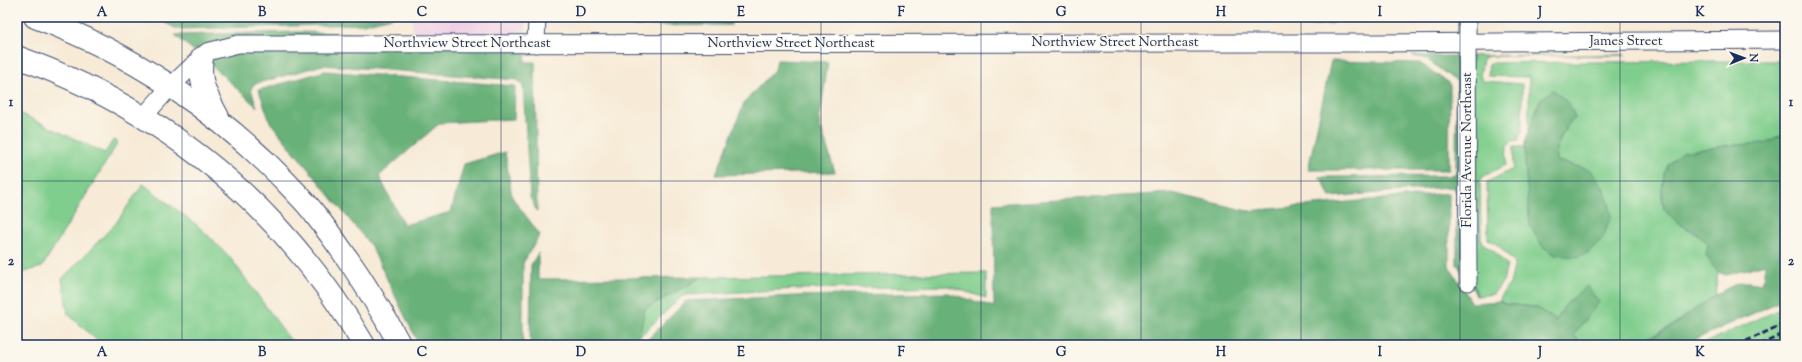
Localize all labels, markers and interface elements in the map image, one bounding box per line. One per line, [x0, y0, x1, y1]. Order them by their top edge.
text: A [97, 4, 108, 22]
text: B [258, 4, 267, 22]
text: C [417, 4, 427, 22]
text: D [576, 4, 586, 22]
text: E [737, 4, 745, 22]
text: F [897, 4, 905, 22]
text: G [1056, 4, 1067, 22]
text: H [1216, 4, 1227, 22]
text: I [1378, 4, 1383, 22]
text: J [1537, 4, 1542, 22]
text: K [1695, 4, 1705, 22]
street label: James Street [1588, 32, 1663, 52]
street label: Northview Street Northeast [1032, 33, 1199, 53]
street label: Northview Street Northeast [384, 34, 551, 54]
street label: Northview Street Northeast [708, 34, 875, 54]
north arrow [1724, 38, 1764, 78]
text: N [1745, 52, 1761, 63]
street label: Florida Avenue Northeast [1458, 72, 1478, 228]
text: 1 [9, 94, 14, 112]
text: 1 [1789, 94, 1794, 112]
text: 2 [8, 253, 15, 271]
text: 2 [1788, 253, 1795, 271]
text: A [97, 344, 108, 362]
text: B [258, 344, 267, 362]
text: C [417, 344, 427, 362]
text: D [576, 344, 586, 362]
text: E [737, 344, 745, 362]
text: F [897, 344, 905, 362]
text: G [1056, 344, 1067, 362]
text: H [1216, 344, 1227, 362]
text: I [1378, 344, 1383, 362]
text: J [1537, 344, 1542, 362]
text: K [1695, 344, 1705, 362]

